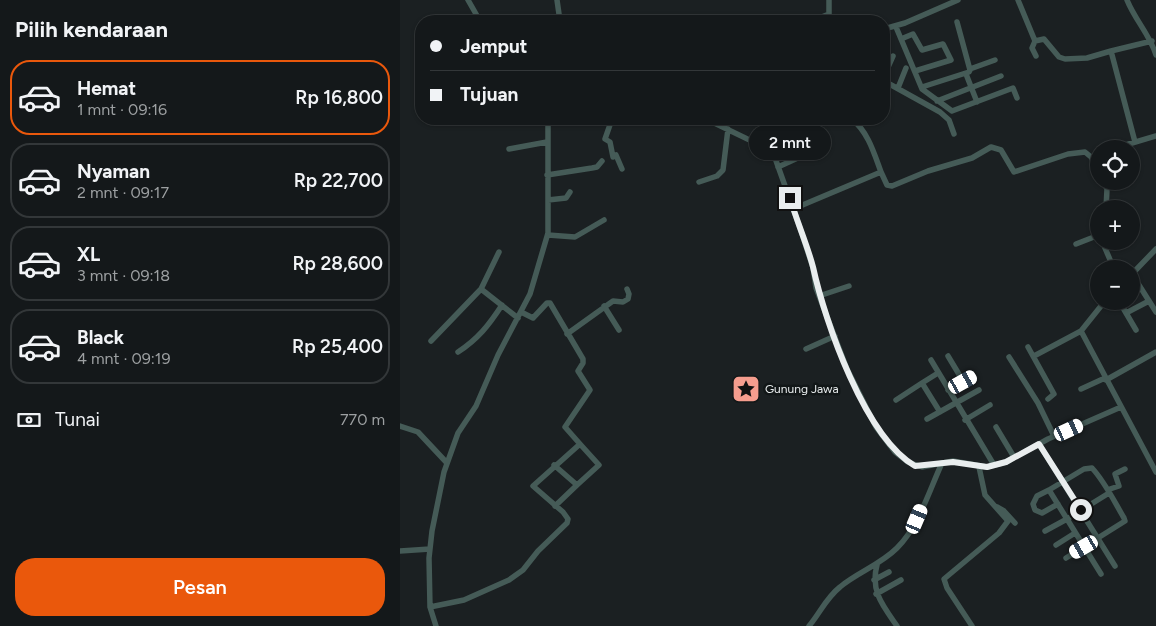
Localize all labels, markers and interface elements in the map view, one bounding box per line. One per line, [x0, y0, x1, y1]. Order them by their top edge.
text: Pilih kendaraan [15, 16, 168, 43]
text: Jemput [460, 35, 527, 58]
icon: car [17, 75, 62, 120]
text: Hemat [77, 77, 136, 100]
text: Tujuan [460, 83, 518, 106]
text: Rp 16,800 [295, 86, 383, 109]
text: 1 mnt · 09:16 [77, 100, 167, 119]
callout: 2 mnt [749, 126, 831, 160]
text: 2 mnt [769, 133, 811, 152]
map controls [1090, 140, 1140, 310]
button: locate [1090, 140, 1140, 190]
icon: car [17, 158, 62, 203]
text: Nyaman [77, 160, 150, 183]
text: Rp 22,700 [294, 169, 383, 192]
text: 2 mnt · 09:17 [77, 183, 169, 202]
route end [779, 187, 801, 209]
button: + [1090, 200, 1140, 250]
icon: car [17, 241, 62, 286]
text: XL [77, 243, 100, 266]
text: Rp 28,600 [292, 252, 383, 275]
button: − [1090, 260, 1140, 310]
text: 3 mnt · 09:18 [77, 266, 170, 285]
icon: car [17, 324, 62, 369]
text: Black [77, 326, 124, 349]
text: Rp 25,400 [292, 335, 383, 358]
text: 4 mnt · 09:19 [77, 349, 170, 368]
car [946, 368, 979, 396]
place icon: Gunung Jawa [731, 374, 761, 404]
place label: Gunung Jawa [765, 382, 839, 396]
icon: cash [15, 406, 43, 434]
text: Tunai [55, 408, 100, 431]
text: 770 m [340, 410, 385, 429]
car [1052, 417, 1085, 443]
route start [1070, 499, 1092, 521]
car [904, 502, 929, 536]
car [1067, 533, 1100, 561]
button: Pesan [15, 558, 385, 616]

